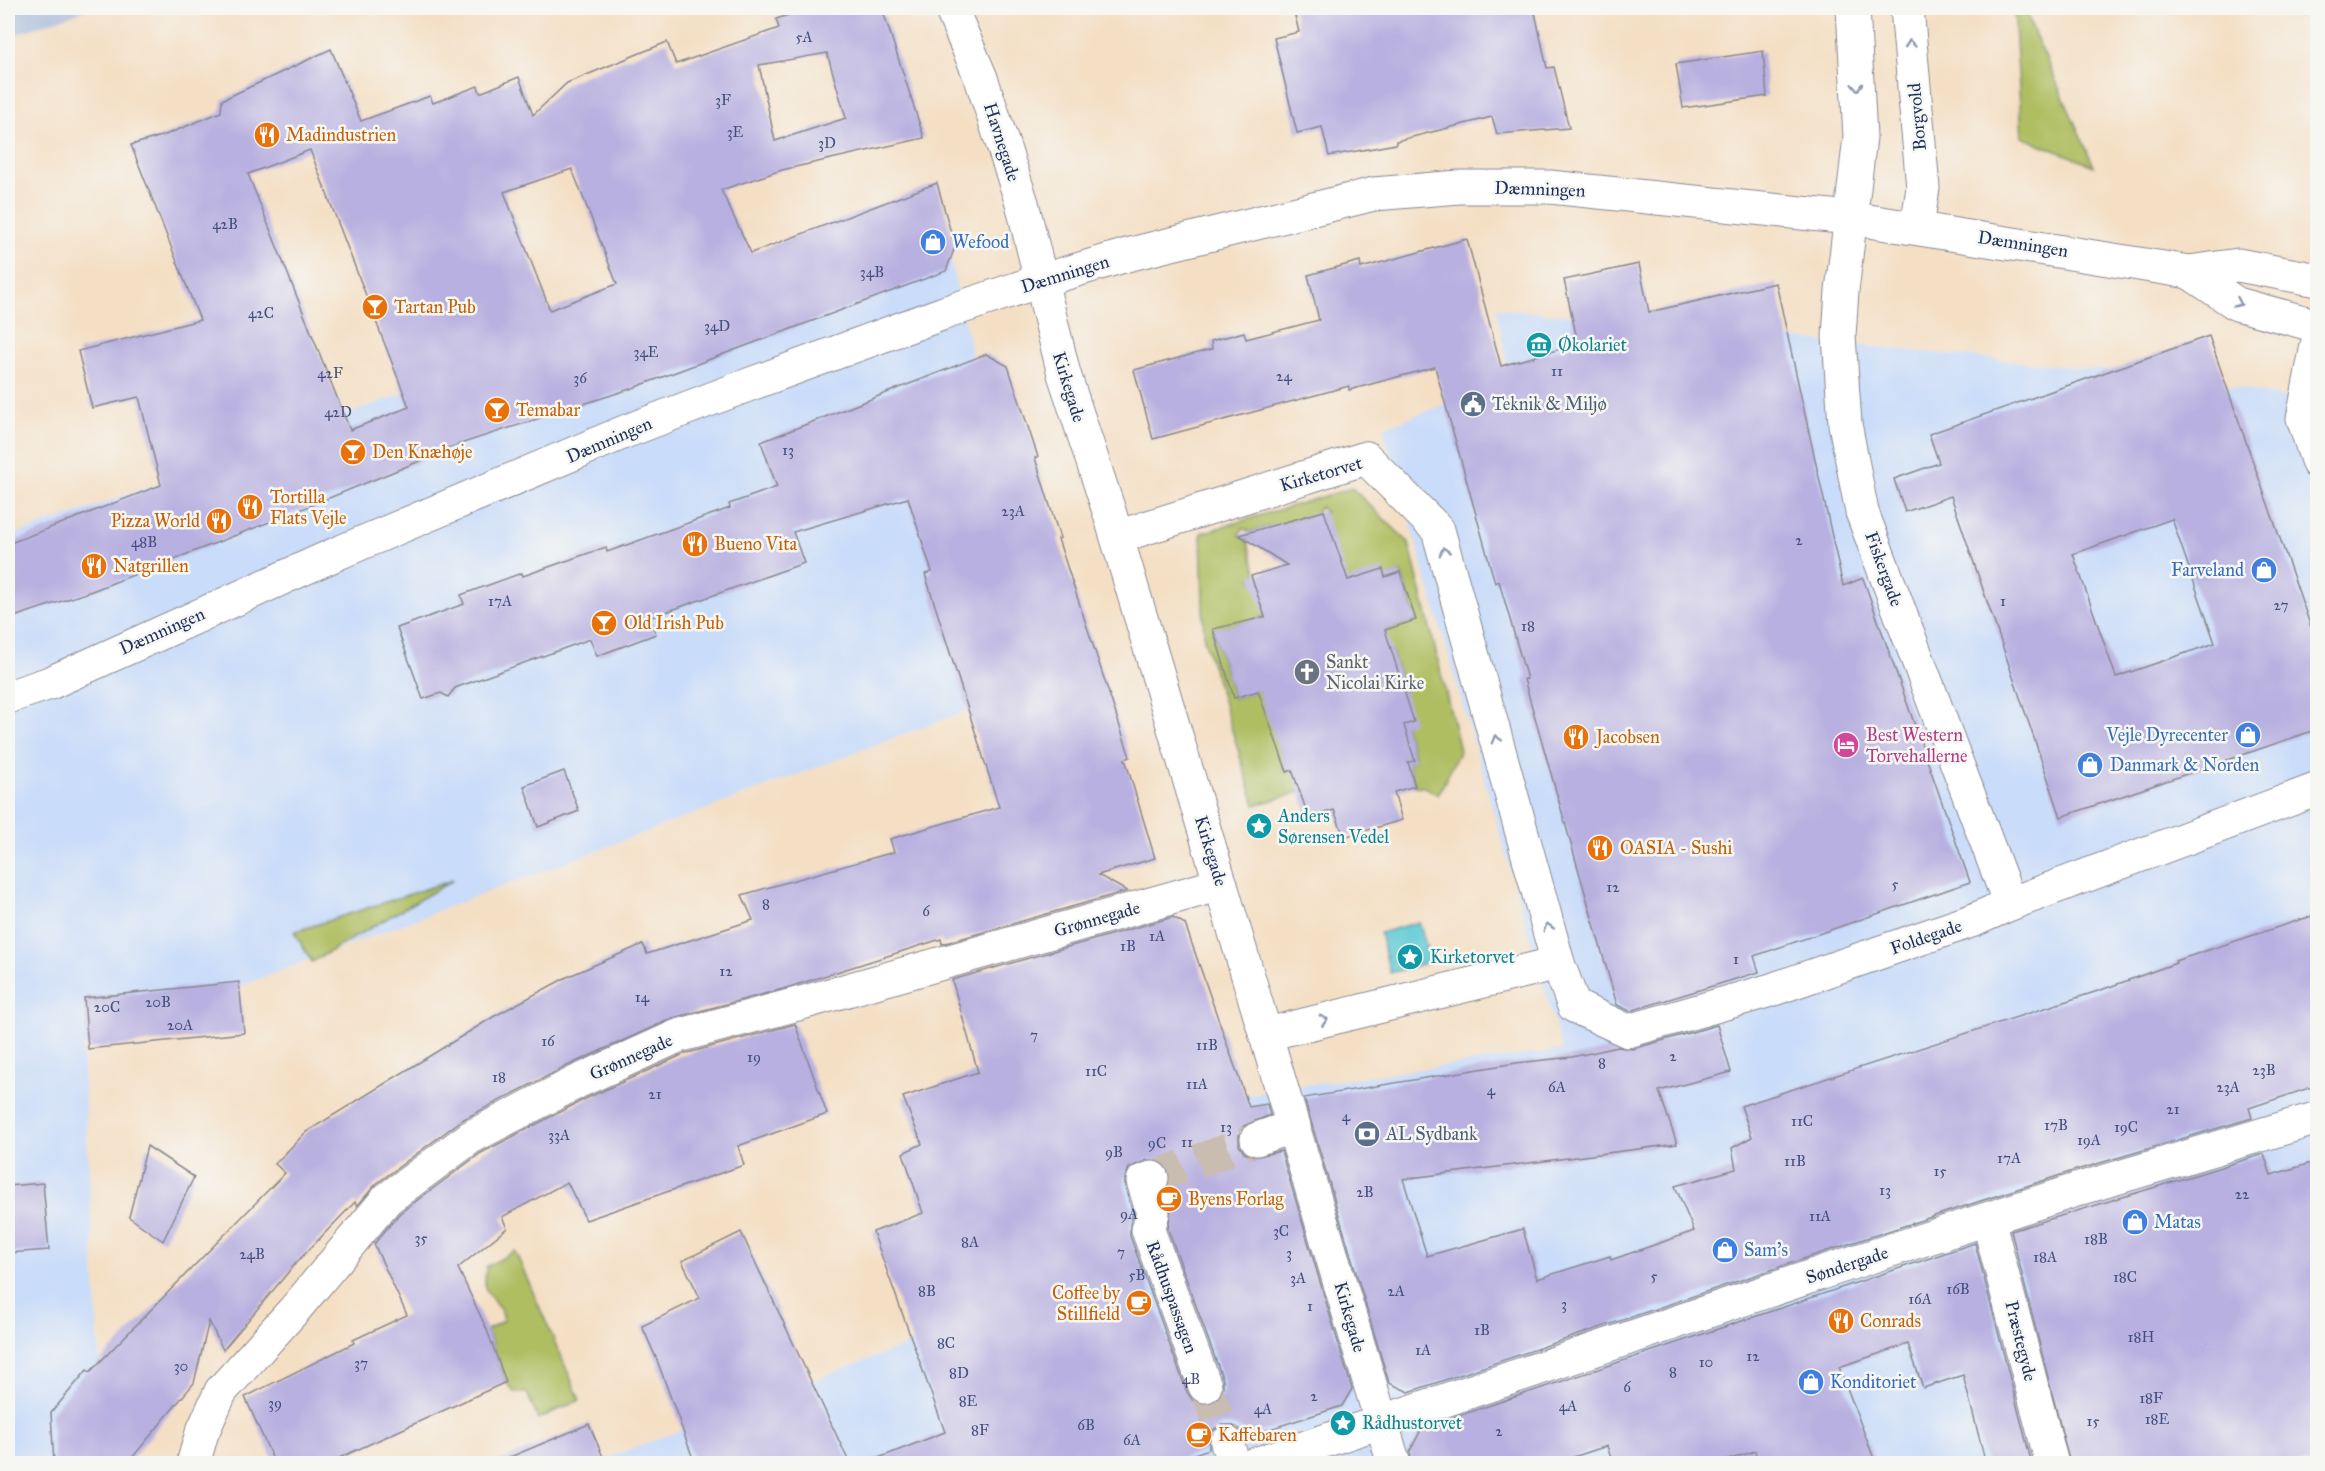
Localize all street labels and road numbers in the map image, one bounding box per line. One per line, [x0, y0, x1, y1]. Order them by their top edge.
street label: Borgvold [1903, 82, 1932, 152]
street label: Havnegade [978, 100, 1025, 184]
street label: Dæmningen [1494, 176, 1586, 203]
street label: Dæmningen [1976, 226, 2070, 263]
street label: Dæmningen [1018, 250, 1112, 299]
street label: Kirkegade [1047, 349, 1090, 425]
street label: Dæmningen [563, 412, 656, 469]
street label: Kirketorvet [1277, 452, 1365, 496]
street label: Fiskergade [1859, 528, 1908, 610]
street label: Dæmningen [116, 602, 209, 660]
street label: Kirkegade [1189, 813, 1232, 889]
street label: Grønnegade [1051, 896, 1143, 943]
street label: Foldegade [1887, 914, 1965, 960]
street label: Grønnegade [586, 1029, 676, 1086]
street label: Rådhuspassagen [1140, 1238, 1203, 1357]
street label: Søndergade [1803, 1241, 1891, 1290]
street label: Kirkegade [1328, 1279, 1371, 1355]
street label: Præstegyde [1999, 1298, 2042, 1384]

